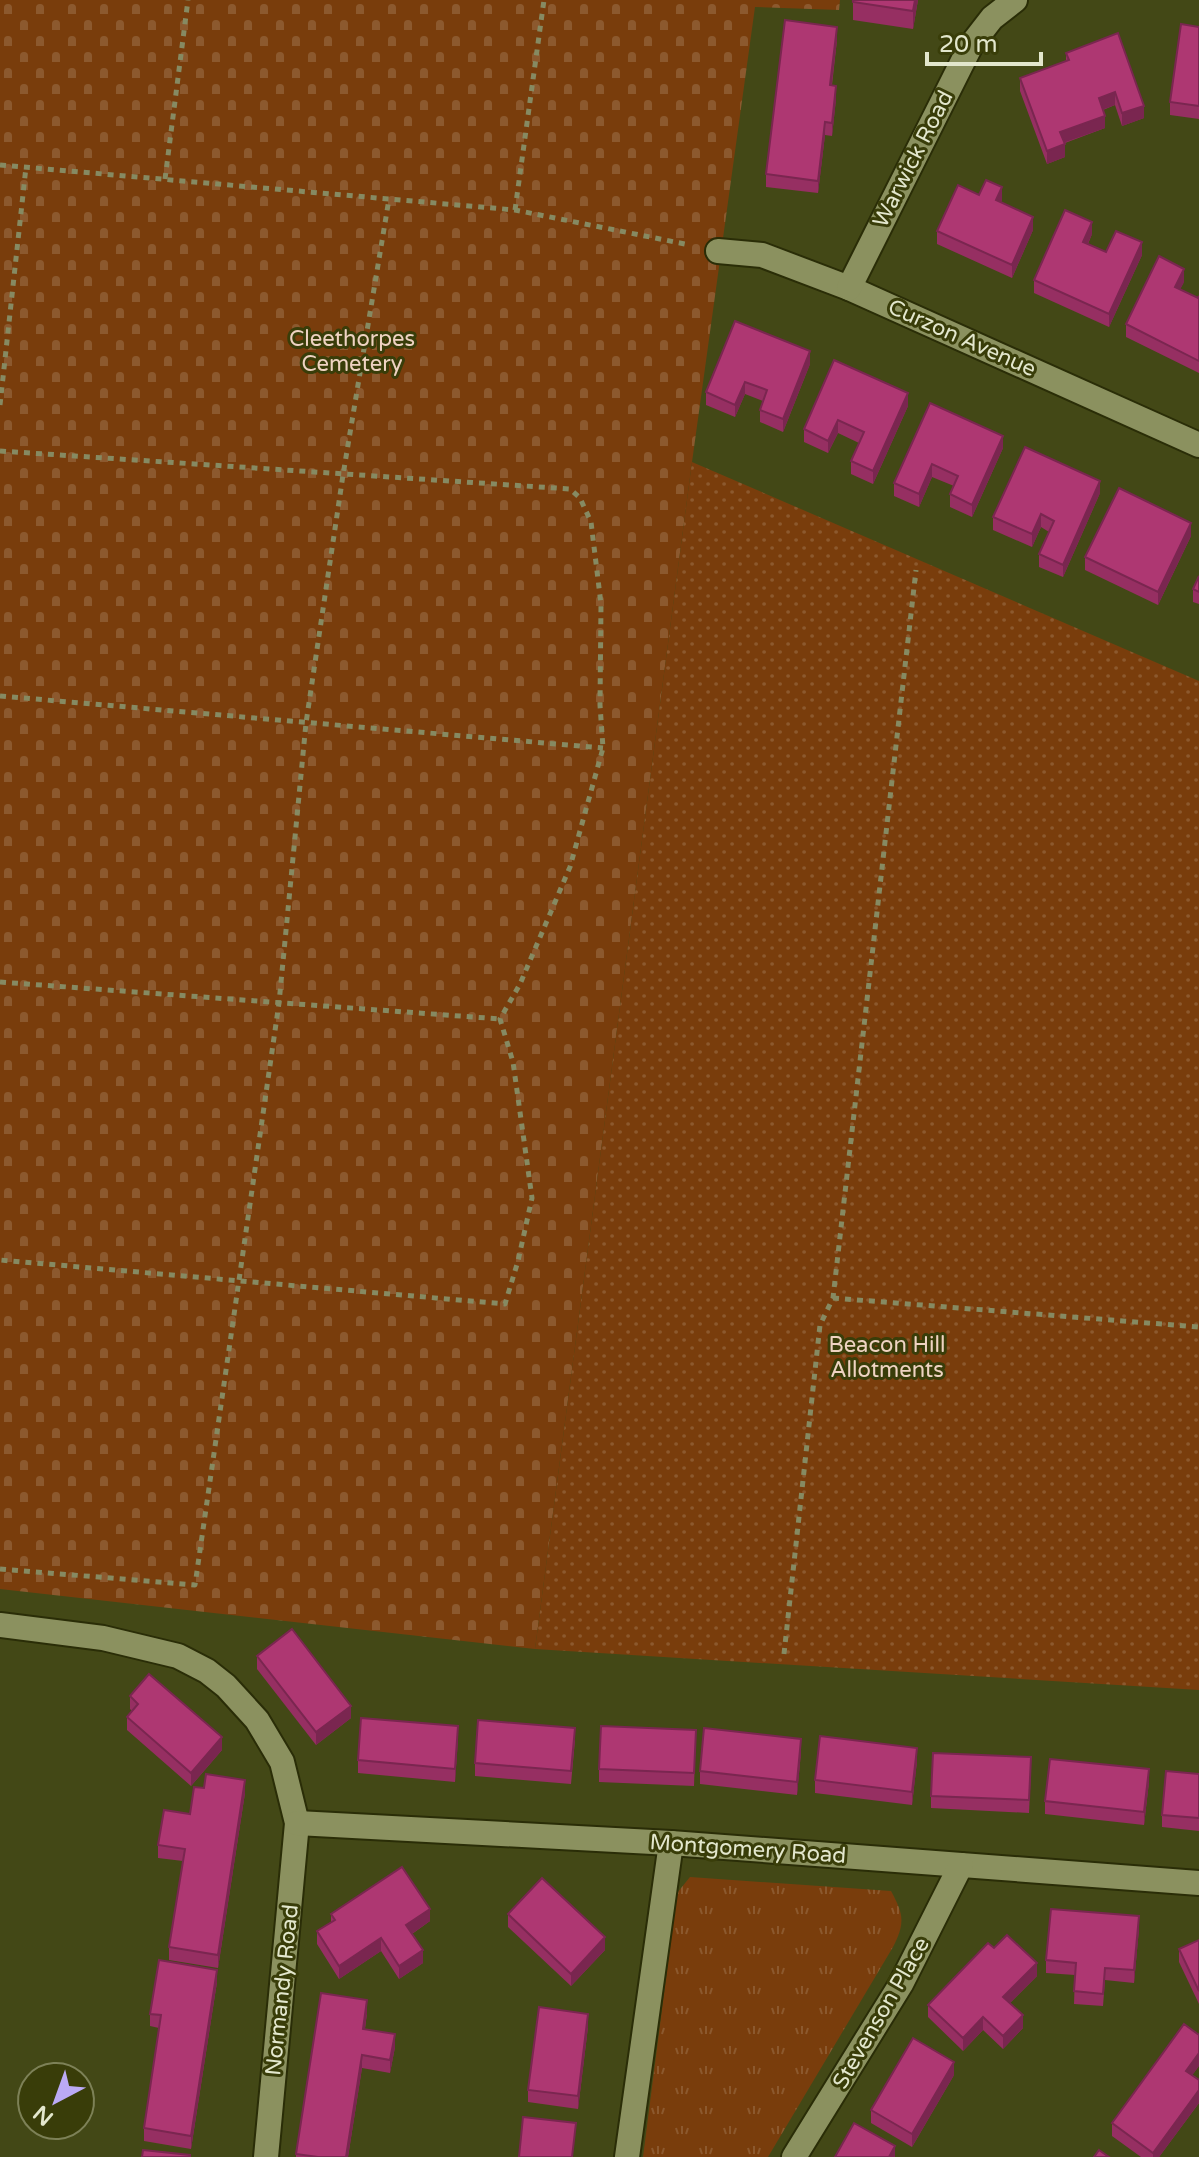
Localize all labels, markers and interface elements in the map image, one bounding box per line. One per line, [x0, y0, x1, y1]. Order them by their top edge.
scale bar [927, 16, 1041, 66]
text: 20 m [939, 30, 997, 59]
street label: Warwick Road [867, 86, 959, 232]
street label: Curzon Avenue [884, 294, 1040, 382]
park label: Cleethorpes Cemetery [289, 326, 415, 377]
park label: Beacon Hill Allotments [829, 1332, 945, 1383]
street label: Montgomery Road [649, 1829, 847, 1869]
street label: Normandy Road [260, 1903, 304, 2077]
street label: Stevenson Place [827, 1933, 935, 2093]
north arrow [16, 2061, 96, 2141]
text: N [28, 2100, 59, 2131]

